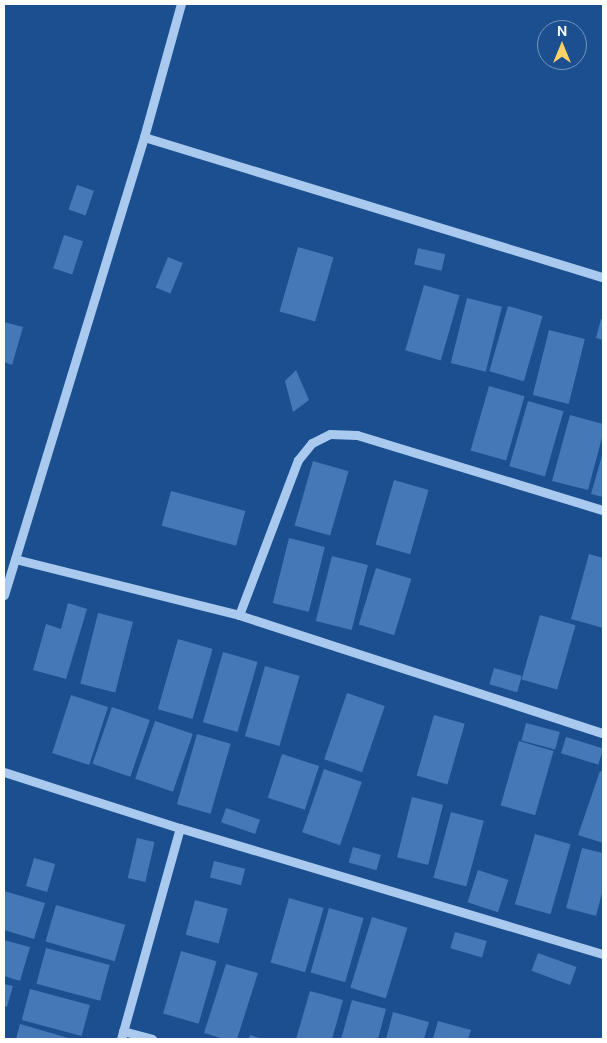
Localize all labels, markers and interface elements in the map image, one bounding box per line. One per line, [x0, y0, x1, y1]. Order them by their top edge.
north arrow [537, 20, 587, 70]
text: N [557, 22, 567, 40]

